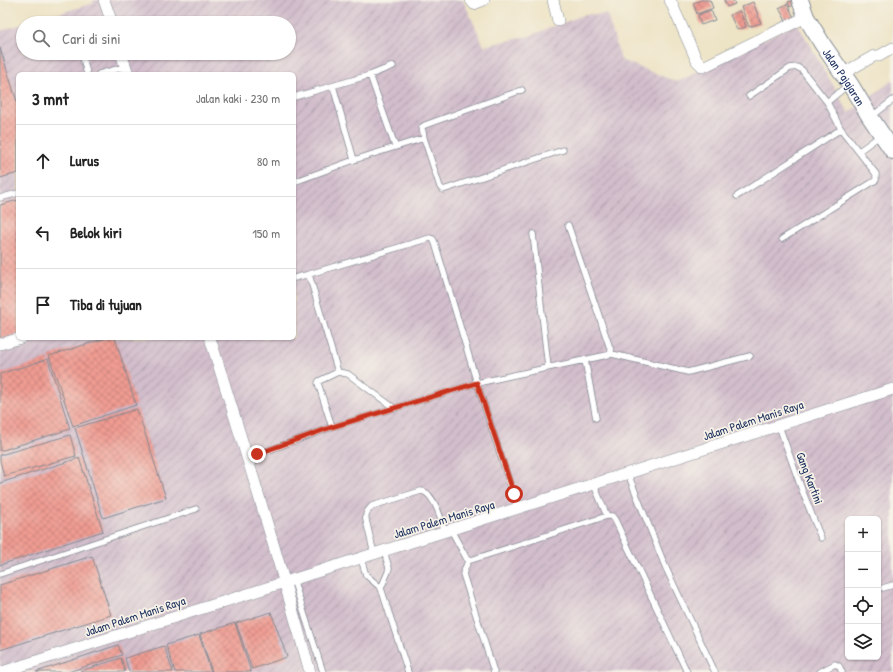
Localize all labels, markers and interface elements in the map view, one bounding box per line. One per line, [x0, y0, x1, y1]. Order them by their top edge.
search box [16, 16, 296, 60]
icon: search [30, 27, 52, 49]
text: Cari di sini [62, 28, 121, 49]
street label: Jalan Pajajaran [819, 45, 870, 109]
text: 3 mnt [32, 87, 69, 110]
text: Jalan kaki · 230 m [196, 89, 280, 107]
icon: ahead [32, 150, 54, 172]
text: Lurus [70, 150, 99, 171]
text: 80 m [257, 152, 280, 170]
icon: left [32, 222, 54, 244]
text: Belok kiri [70, 222, 122, 243]
text: 150 m [252, 224, 280, 242]
icon: arrive [32, 294, 54, 316]
text: Tiba di tujuan [70, 294, 142, 315]
street label: Jalam Palem Manis Raya [701, 396, 806, 444]
route end [248, 445, 266, 463]
street label: Gang Kartini [792, 449, 828, 507]
route start [505, 485, 523, 503]
street label: Jalam Palem Manis Raya [392, 495, 497, 542]
map controls [845, 516, 881, 660]
button: + [845, 516, 881, 552]
button: − [845, 552, 881, 588]
button: locate [845, 588, 881, 624]
street label: Jalam Palem Manis Raya [83, 592, 188, 640]
button: layers [845, 624, 881, 660]

